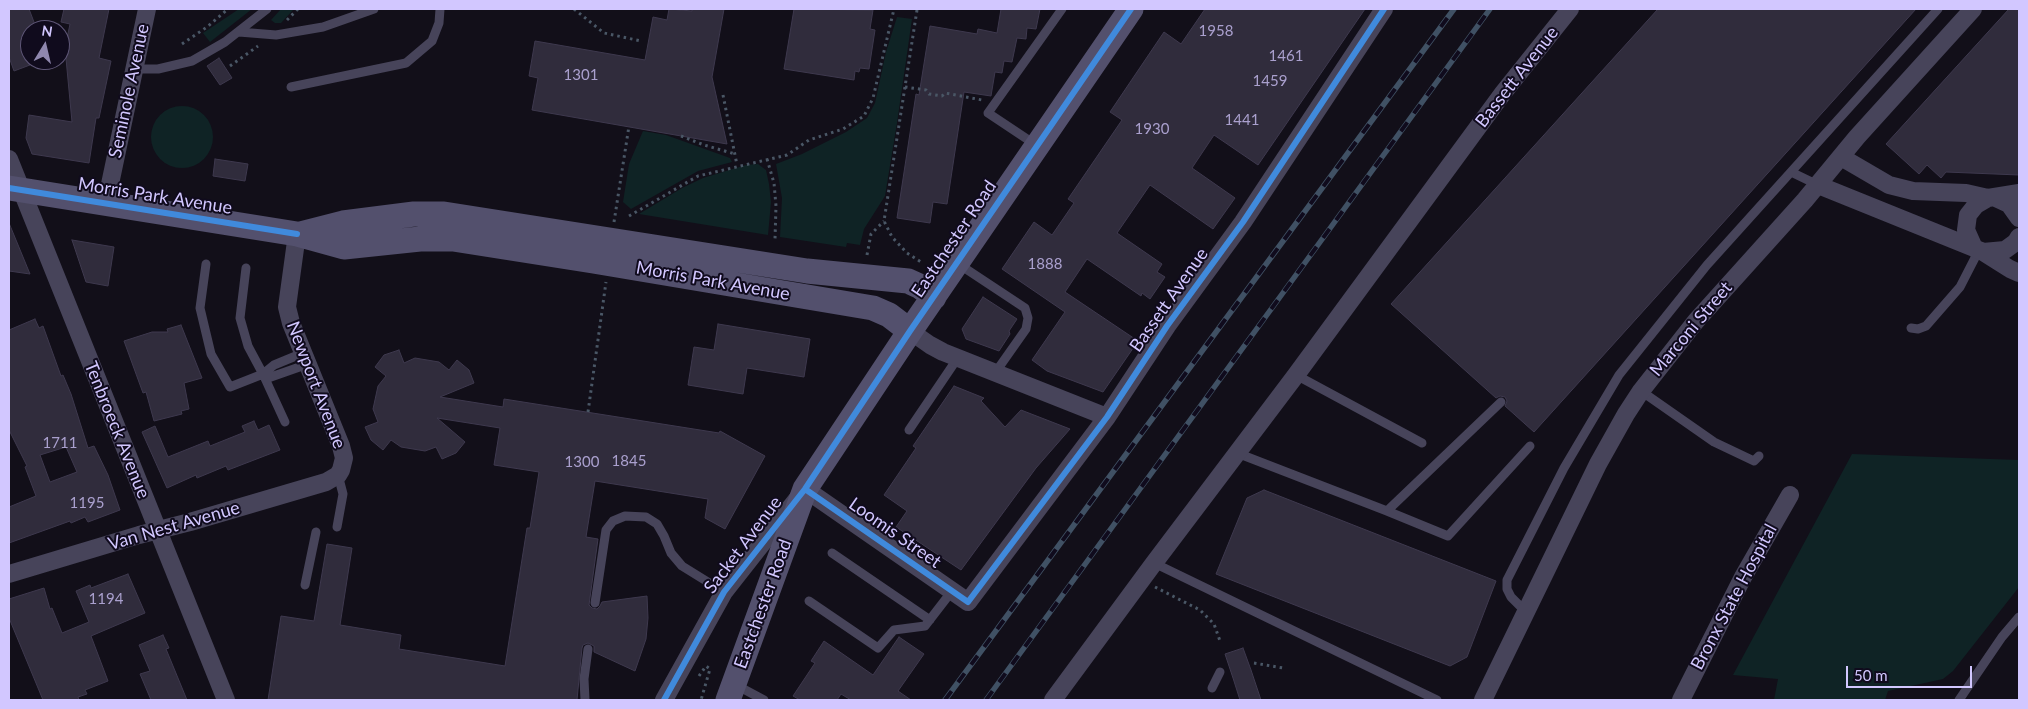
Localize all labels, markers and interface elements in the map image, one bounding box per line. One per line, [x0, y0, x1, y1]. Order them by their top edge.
north arrow [20, 20, 70, 70]
text: N [41, 21, 54, 40]
street label: Seminole Avenue [104, 22, 154, 160]
house number: 1958 [1199, 22, 1233, 40]
street label: Bassett Avenue [1471, 22, 1563, 132]
house number: 1461 [1269, 47, 1303, 65]
house number: 1301 [564, 66, 598, 84]
house number: 1459 [1253, 72, 1287, 90]
house number: 1441 [1225, 111, 1259, 129]
house number: 1930 [1135, 120, 1169, 138]
street label: Morris Park Avenue [76, 173, 234, 219]
street label: Eastchester Road [907, 176, 1001, 302]
street label: Bassett Avenue [1125, 244, 1213, 356]
house number: 1888 [1028, 255, 1062, 273]
street label: Morris Park Avenue [634, 257, 792, 305]
street label: Marconi Street [1645, 277, 1737, 381]
street label: Newport Avenue [282, 318, 350, 452]
street label: Tenbroeck Avenue [80, 358, 154, 502]
house number: 1711 [43, 434, 77, 452]
house number: 1845 [612, 452, 646, 470]
house number: 1300 [565, 453, 599, 471]
street label: Sacket Avenue [699, 492, 787, 598]
street label: Loomis Street [845, 493, 945, 573]
house number: 1195 [70, 494, 104, 512]
street label: Van Nest Avenue [106, 497, 242, 555]
street label: Bronx State Hospital [1686, 520, 1782, 674]
street label: Eastchester Road [730, 536, 796, 672]
house number: 1194 [89, 590, 123, 608]
scale bar [1848, 656, 1974, 688]
text: 50 m [1854, 666, 1888, 684]

